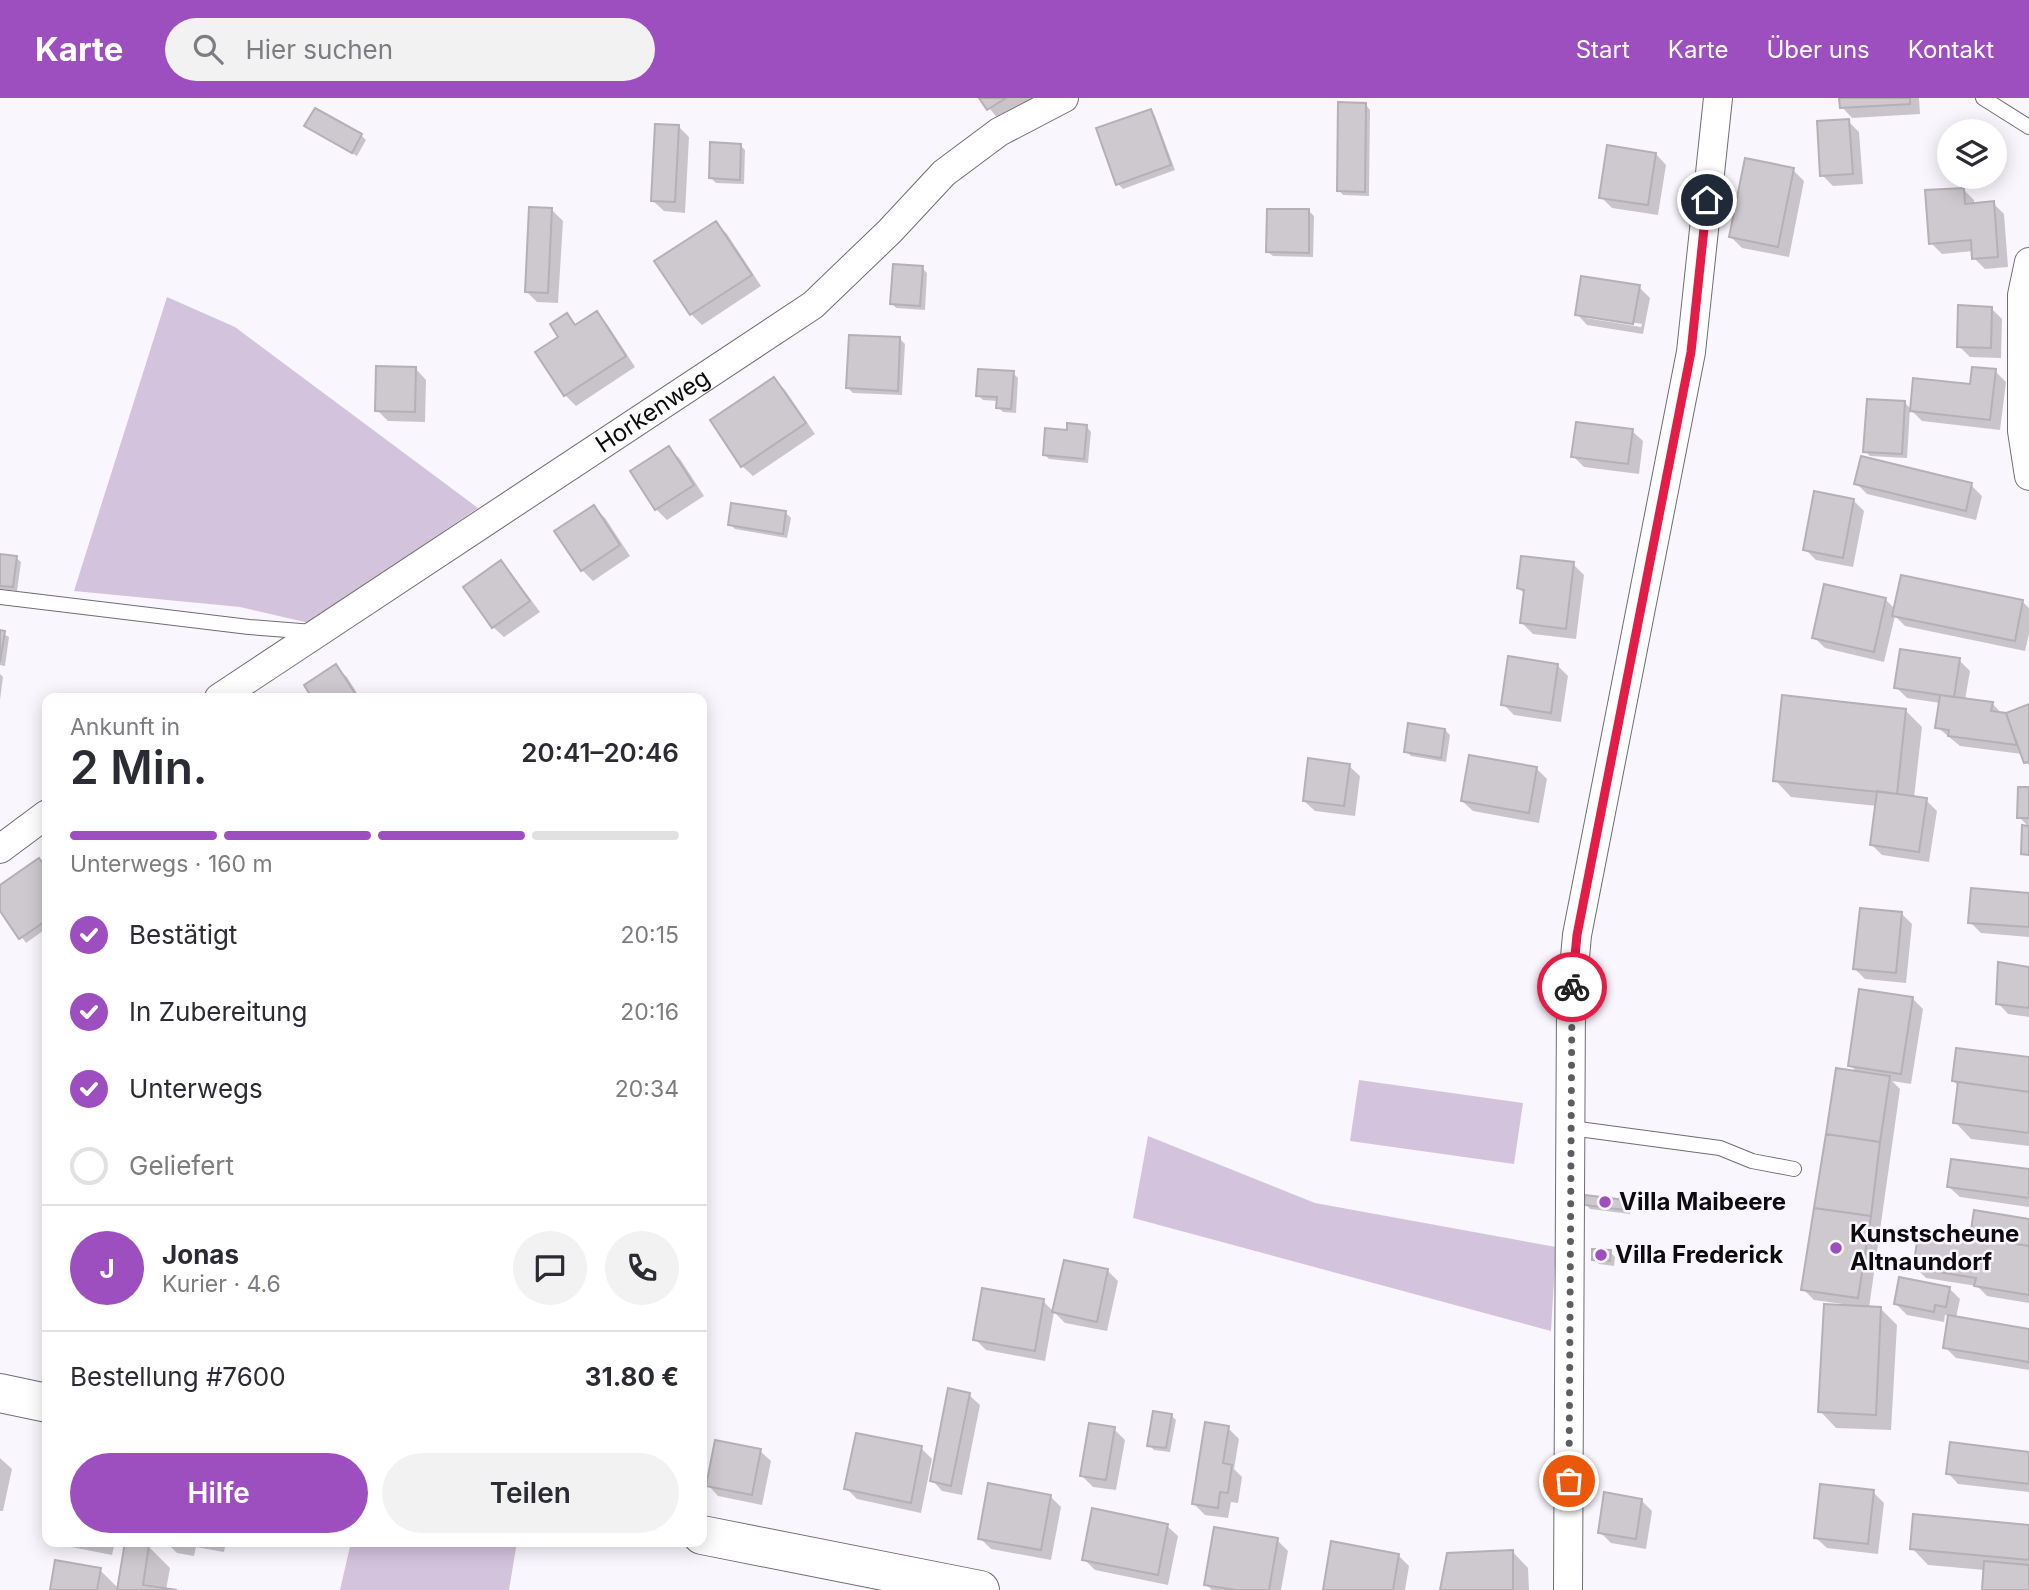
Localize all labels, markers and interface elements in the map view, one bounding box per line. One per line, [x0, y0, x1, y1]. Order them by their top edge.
search box [165, 18, 655, 81]
text: Karte [35, 29, 123, 69]
icon: search [189, 30, 227, 68]
text: Hier suchen [245, 34, 393, 65]
text: Start [1576, 35, 1630, 64]
text: Karte [1668, 35, 1728, 64]
text: Über uns [1766, 35, 1870, 64]
text: Kontakt [1908, 35, 1994, 64]
map controls [1937, 119, 2007, 189]
button: layers [1937, 119, 2007, 189]
pin [1677, 170, 1737, 230]
icon: home [1688, 181, 1726, 219]
street label: Horkenweg [590, 363, 715, 459]
text: Ankunft in [70, 713, 180, 741]
text: 20:41–20:46 [521, 737, 679, 768]
text: 2 Min. [70, 739, 208, 795]
text: Unterwegs · 160 m [70, 850, 273, 878]
icon: check [70, 916, 108, 954]
text: Bestätigt [129, 919, 237, 950]
text: 20:15 [621, 921, 679, 949]
courier [1537, 952, 1607, 1022]
icon: bike [1553, 968, 1591, 1006]
icon: check [70, 993, 108, 1031]
text: In Zubereitung [129, 996, 307, 1027]
text: 20:16 [620, 998, 679, 1026]
icon: check [70, 1070, 108, 1108]
text: Unterwegs [129, 1073, 263, 1104]
text: 20:34 [615, 1075, 679, 1103]
text: Geliefert [129, 1150, 234, 1181]
place label: Villa Maibeere [1619, 1187, 1786, 1216]
marker: Villa Maibeere [1597, 1194, 1613, 1210]
place label: Kunstscheune Altnaundorf [1850, 1219, 2019, 1276]
button: chat [513, 1231, 587, 1305]
button: phone [605, 1231, 679, 1305]
text: Jonas [162, 1239, 239, 1270]
place label: Villa Frederick [1615, 1240, 1783, 1269]
marker: Kunstscheune Altnaundorf [1828, 1240, 1844, 1256]
marker: Villa Frederick [1593, 1247, 1609, 1263]
text: J [99, 1253, 115, 1284]
text: Kurier · 4.6 [162, 1270, 281, 1298]
text: Bestellung #7600 [70, 1361, 286, 1392]
text: 31.80 € [585, 1361, 679, 1392]
pin [1539, 1451, 1599, 1511]
button: Hilfe [70, 1453, 368, 1533]
button: Teilen [382, 1453, 679, 1533]
icon: bag [1550, 1462, 1588, 1500]

